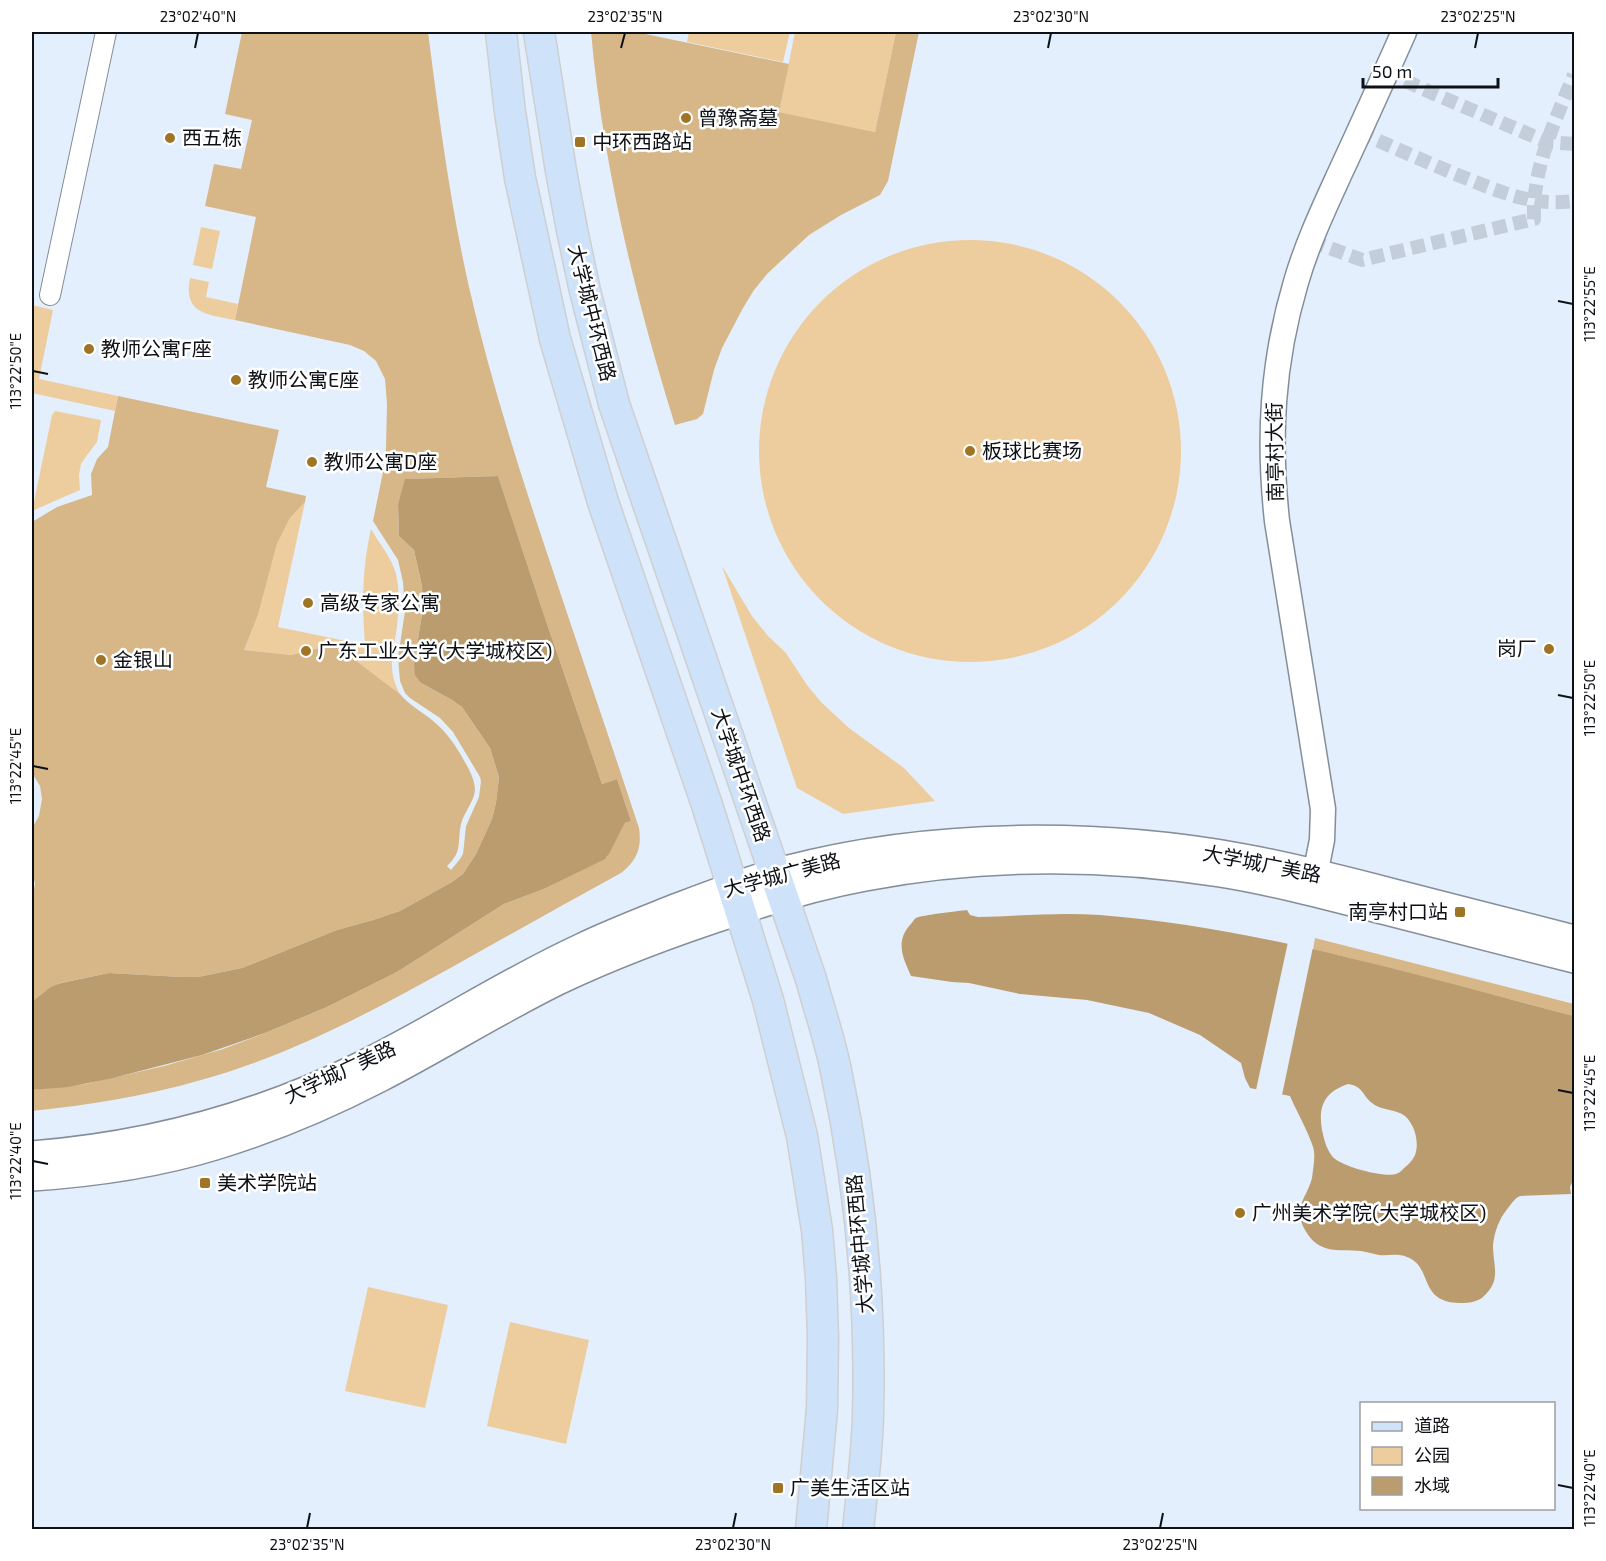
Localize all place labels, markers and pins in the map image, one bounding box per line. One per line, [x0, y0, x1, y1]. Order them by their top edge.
place label: 曾豫斋墓 [698, 105, 778, 129]
marker: 曾豫斋墓 [679, 111, 693, 125]
place label: 西五栋 [182, 125, 242, 149]
place label: 中环西路站 [592, 129, 692, 153]
marker: 西五栋 [163, 131, 177, 145]
marker: 中环西路站 [573, 135, 587, 149]
place label: 教师公寓F座 [101, 336, 212, 360]
marker: 教师公寓F座 [82, 342, 96, 356]
place label: 教师公寓E座 [248, 367, 359, 391]
marker: 教师公寓E座 [229, 373, 243, 387]
place label: 板球比赛场 [982, 438, 1082, 462]
marker: 板球比赛场 [963, 444, 977, 458]
place label: 教师公寓D座 [324, 449, 437, 473]
marker: 教师公寓D座 [305, 455, 319, 469]
place label: 高级专家公寓 [320, 590, 440, 614]
marker: 高级专家公寓 [301, 596, 315, 610]
place label: 岗厂 [1497, 636, 1537, 660]
place label: 广东工业大学(大学城校区) [318, 638, 552, 662]
marker: 岗厂 [1542, 642, 1556, 656]
marker: 广东工业大学(大学城校区) [299, 644, 313, 658]
place label: 金银山 [113, 647, 173, 671]
marker: 金银山 [94, 653, 108, 667]
place label: 南亭村口站 [1348, 899, 1448, 923]
marker: 南亭村口站 [1453, 905, 1467, 919]
place label: 美术学院站 [217, 1170, 317, 1194]
marker: 美术学院站 [198, 1176, 212, 1190]
place label: 广州美术学院(大学城校区) [1252, 1200, 1486, 1224]
marker: 广州美术学院(大学城校区) [1233, 1206, 1247, 1220]
place label: 广美生活区站 [790, 1475, 910, 1499]
marker: 广美生活区站 [771, 1481, 785, 1495]

